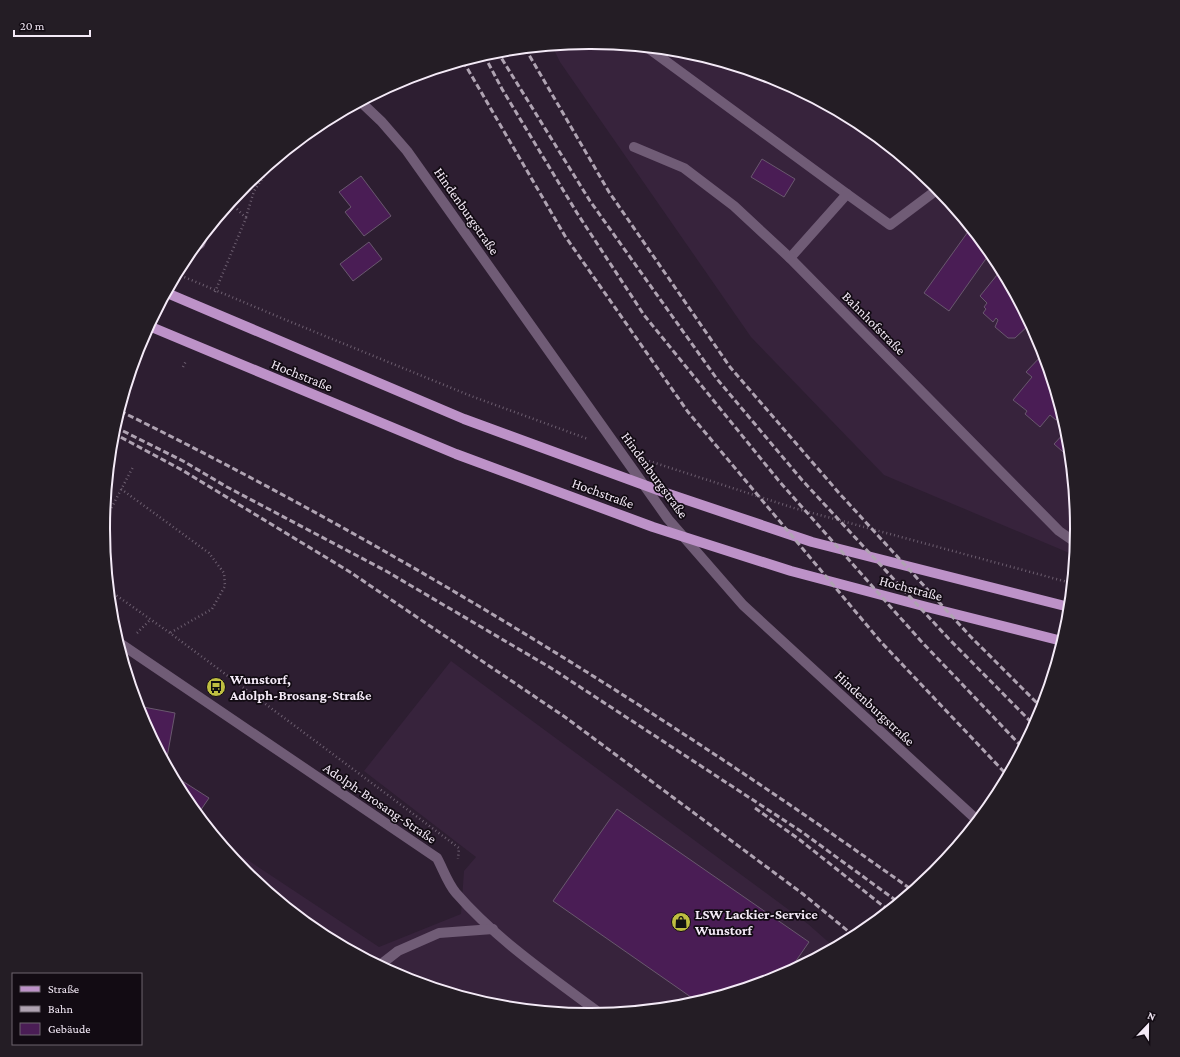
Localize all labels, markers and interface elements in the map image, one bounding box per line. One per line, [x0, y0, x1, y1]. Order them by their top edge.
scale bar [14, 12, 90, 38]
text: 20 m [20, 19, 45, 33]
street label: Hindenburgstraße [431, 164, 503, 258]
street label: Bahnhofstraße [839, 288, 909, 358]
street label: Hochstraße [269, 355, 335, 395]
street label: Hindenburgstraße [618, 429, 692, 521]
street label: Hochstraße [570, 474, 636, 512]
street label: Hochstraße [878, 572, 944, 604]
street label: Hindenburgstraße [832, 667, 918, 749]
place label: Wunstorf, Adolph-Brosang-Straße [229, 671, 372, 703]
bus stop icon: Wunstorf, Adolph-Brosang-Straße [205, 676, 227, 698]
street label: Adolph-Brosang-Straße [320, 759, 440, 847]
place label: LSW Lackier-Service Wunstorf [694, 906, 818, 938]
shop icon: LSW Lackier-Service Wunstorf [670, 911, 692, 933]
legend [12, 973, 142, 1045]
text: Straße [48, 982, 79, 996]
text: Bahn [48, 1002, 74, 1016]
north arrow [1128, 1005, 1168, 1045]
text: N [1146, 1009, 1158, 1023]
text: Gebäude [48, 1022, 90, 1036]

